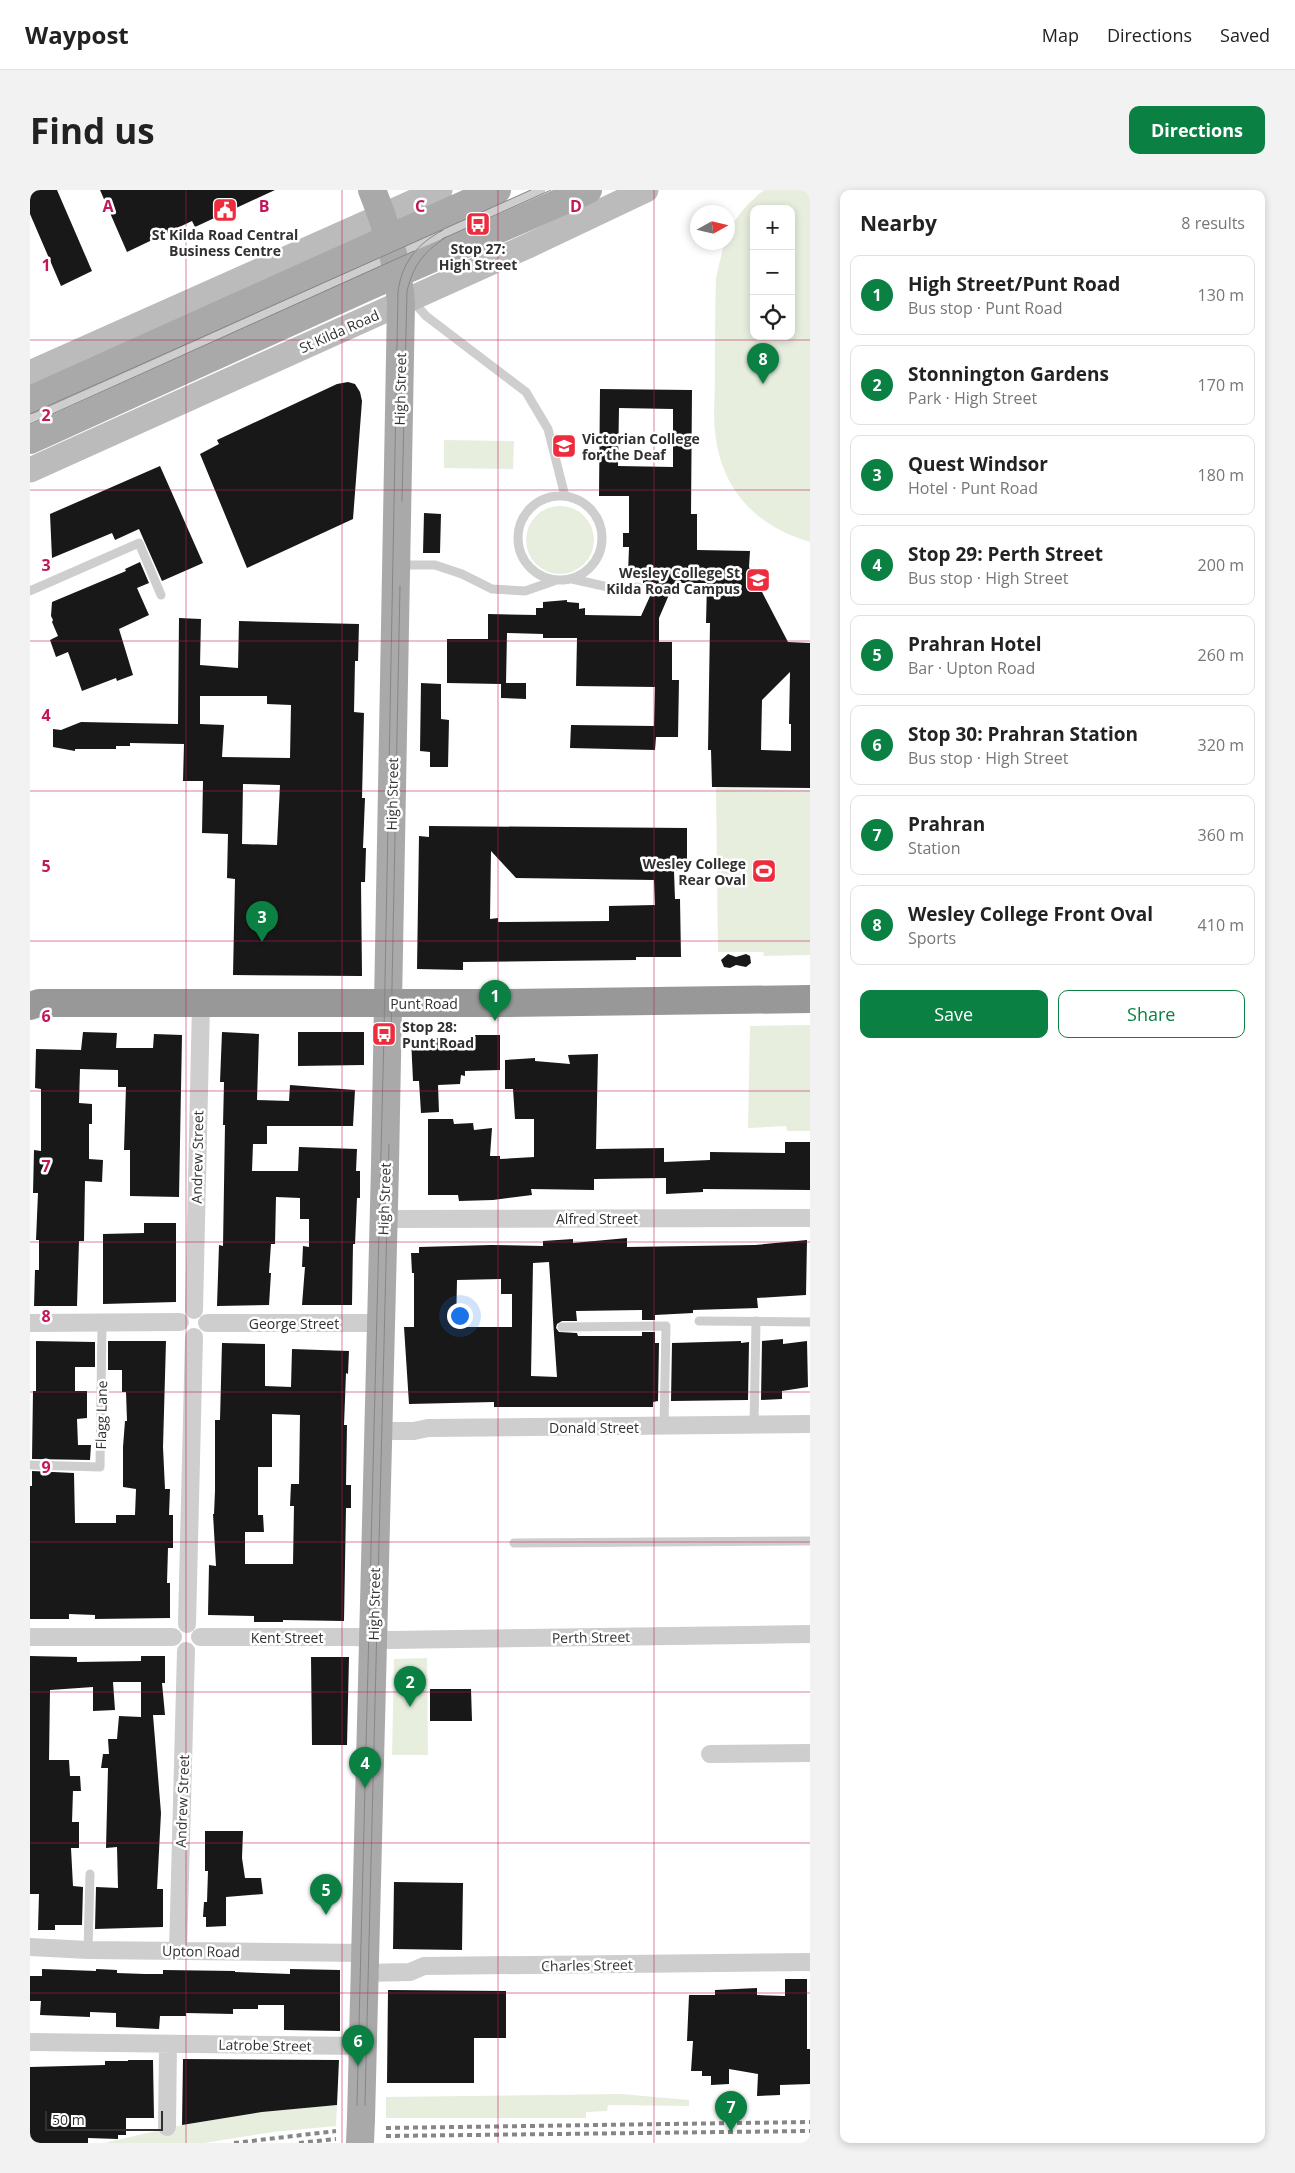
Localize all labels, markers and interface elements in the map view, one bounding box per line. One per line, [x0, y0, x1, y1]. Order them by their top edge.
text: Waypost [25, 18, 129, 51]
text: Map [1042, 23, 1079, 47]
text: Directions [1107, 23, 1192, 47]
text: Saved [1220, 23, 1270, 47]
button: Directions [1129, 106, 1265, 154]
text: Find us [30, 107, 155, 154]
text: A [102, 195, 114, 217]
text: B [259, 195, 269, 217]
text: C [415, 195, 425, 217]
text: D [570, 195, 582, 217]
public building icon: St Kilda Road Central Business Centre [212, 197, 238, 223]
north arrow [690, 205, 735, 250]
map controls [750, 205, 795, 340]
button: + [750, 205, 795, 250]
text: Nearby [860, 209, 937, 237]
bus stop icon: Stop 27: High Street [465, 211, 491, 237]
text: 8 results [1181, 212, 1245, 234]
place label: St Kilda Road Central Business Centre [152, 225, 298, 260]
place label: Stop 27: High Street [439, 239, 517, 274]
button: − [750, 250, 795, 295]
text: 1 [41, 254, 51, 276]
text: High Street/Punt Road [908, 271, 1120, 297]
text: 1 [872, 284, 882, 306]
text: 130 m [1198, 284, 1244, 306]
button: locate [750, 295, 795, 340]
text: Bus stop · Punt Road [908, 297, 1062, 319]
street label: St Kilda Road [296, 305, 382, 357]
pin: 8 [747, 343, 779, 384]
street label: High Street [390, 352, 410, 426]
text: Stonnington Gardens [908, 361, 1109, 387]
text: 2 [872, 374, 882, 396]
text: 170 m [1198, 374, 1244, 396]
text: Park · High Street [908, 387, 1037, 409]
text: 2 [41, 404, 51, 426]
place label: Victorian College for the Deaf [582, 429, 700, 464]
school or university icon: Victorian College for the Deaf [551, 433, 577, 459]
text: Quest Windsor [908, 451, 1048, 477]
text: 3 [872, 464, 882, 486]
text: 180 m [1198, 464, 1244, 486]
text: Hotel · Punt Road [908, 477, 1038, 499]
text: Stop 29: Perth Street [908, 541, 1103, 567]
text: 3 [41, 554, 51, 576]
text: 4 [872, 554, 882, 576]
text: 200 m [1198, 554, 1244, 576]
place label: Wesley College St Kilda Road Campus [606, 563, 740, 598]
school or university icon: Wesley College St Kilda Road Campus [745, 567, 771, 593]
text: Bus stop · High Street [908, 567, 1068, 589]
text: Prahran Hotel [908, 631, 1042, 657]
text: 5 [872, 644, 882, 666]
text: 260 m [1198, 644, 1244, 666]
text: Bar · Upton Road [908, 657, 1035, 679]
text: 4 [41, 704, 51, 726]
text: Stop 30: Prahran Station [908, 721, 1138, 747]
text: 6 [872, 734, 882, 756]
text: 320 m [1198, 734, 1244, 756]
text: Bus stop · High Street [908, 747, 1068, 769]
street label: High Street [382, 757, 402, 831]
text: Prahran [908, 811, 985, 837]
text: 7 [872, 824, 882, 846]
text: 360 m [1198, 824, 1244, 846]
text: Station [908, 837, 961, 859]
place label: Wesley College Rear Oval [643, 854, 746, 889]
text: 5 [41, 855, 51, 877]
sports icon: Wesley College Rear Oval [751, 858, 777, 884]
pin: 3 [246, 901, 278, 942]
text: Wesley College Front Oval [908, 901, 1153, 927]
text: 8 [872, 914, 882, 936]
text: 410 m [1198, 914, 1244, 936]
text: Sports [908, 927, 956, 949]
pin: 1 [479, 980, 511, 1021]
button: Save [860, 990, 1048, 1038]
button: Share [1058, 990, 1245, 1038]
street label: Punt Road [390, 994, 458, 1013]
text: 6 [41, 1005, 51, 1027]
place label: Stop 28: Punt Road [402, 1017, 474, 1052]
bus stop icon: Stop 28: Punt Road [371, 1021, 397, 1047]
street label: Andrew Street [187, 1110, 207, 1204]
text: 7 [41, 1155, 51, 1177]
street label: High Street [373, 1162, 395, 1236]
street label: Alfred Street [556, 1209, 638, 1228]
your location [447, 1303, 473, 1329]
text: 8 [41, 1305, 51, 1327]
street label: George Street [249, 1314, 339, 1333]
street label: Flagg Lane [91, 1380, 111, 1450]
street label: Donald Street [549, 1418, 639, 1437]
text: 9 [41, 1456, 51, 1478]
street label: High Street [364, 1567, 384, 1641]
street label: Perth Street [552, 1627, 630, 1647]
street label: Kent Street [251, 1628, 323, 1647]
pin: 2 [394, 1666, 426, 1707]
pin: 4 [349, 1747, 381, 1788]
street label: Andrew Street [171, 1754, 193, 1848]
pin: 5 [310, 1874, 342, 1915]
street label: Upton Road [162, 1941, 240, 1961]
street label: Charles Street [541, 1955, 633, 1975]
pin: 6 [342, 2025, 374, 2066]
street label: Latrobe Street [218, 2035, 312, 2055]
pin: 7 [715, 2091, 747, 2132]
scale bar [45, 2108, 162, 2131]
text: 50 m [52, 2110, 85, 2129]

